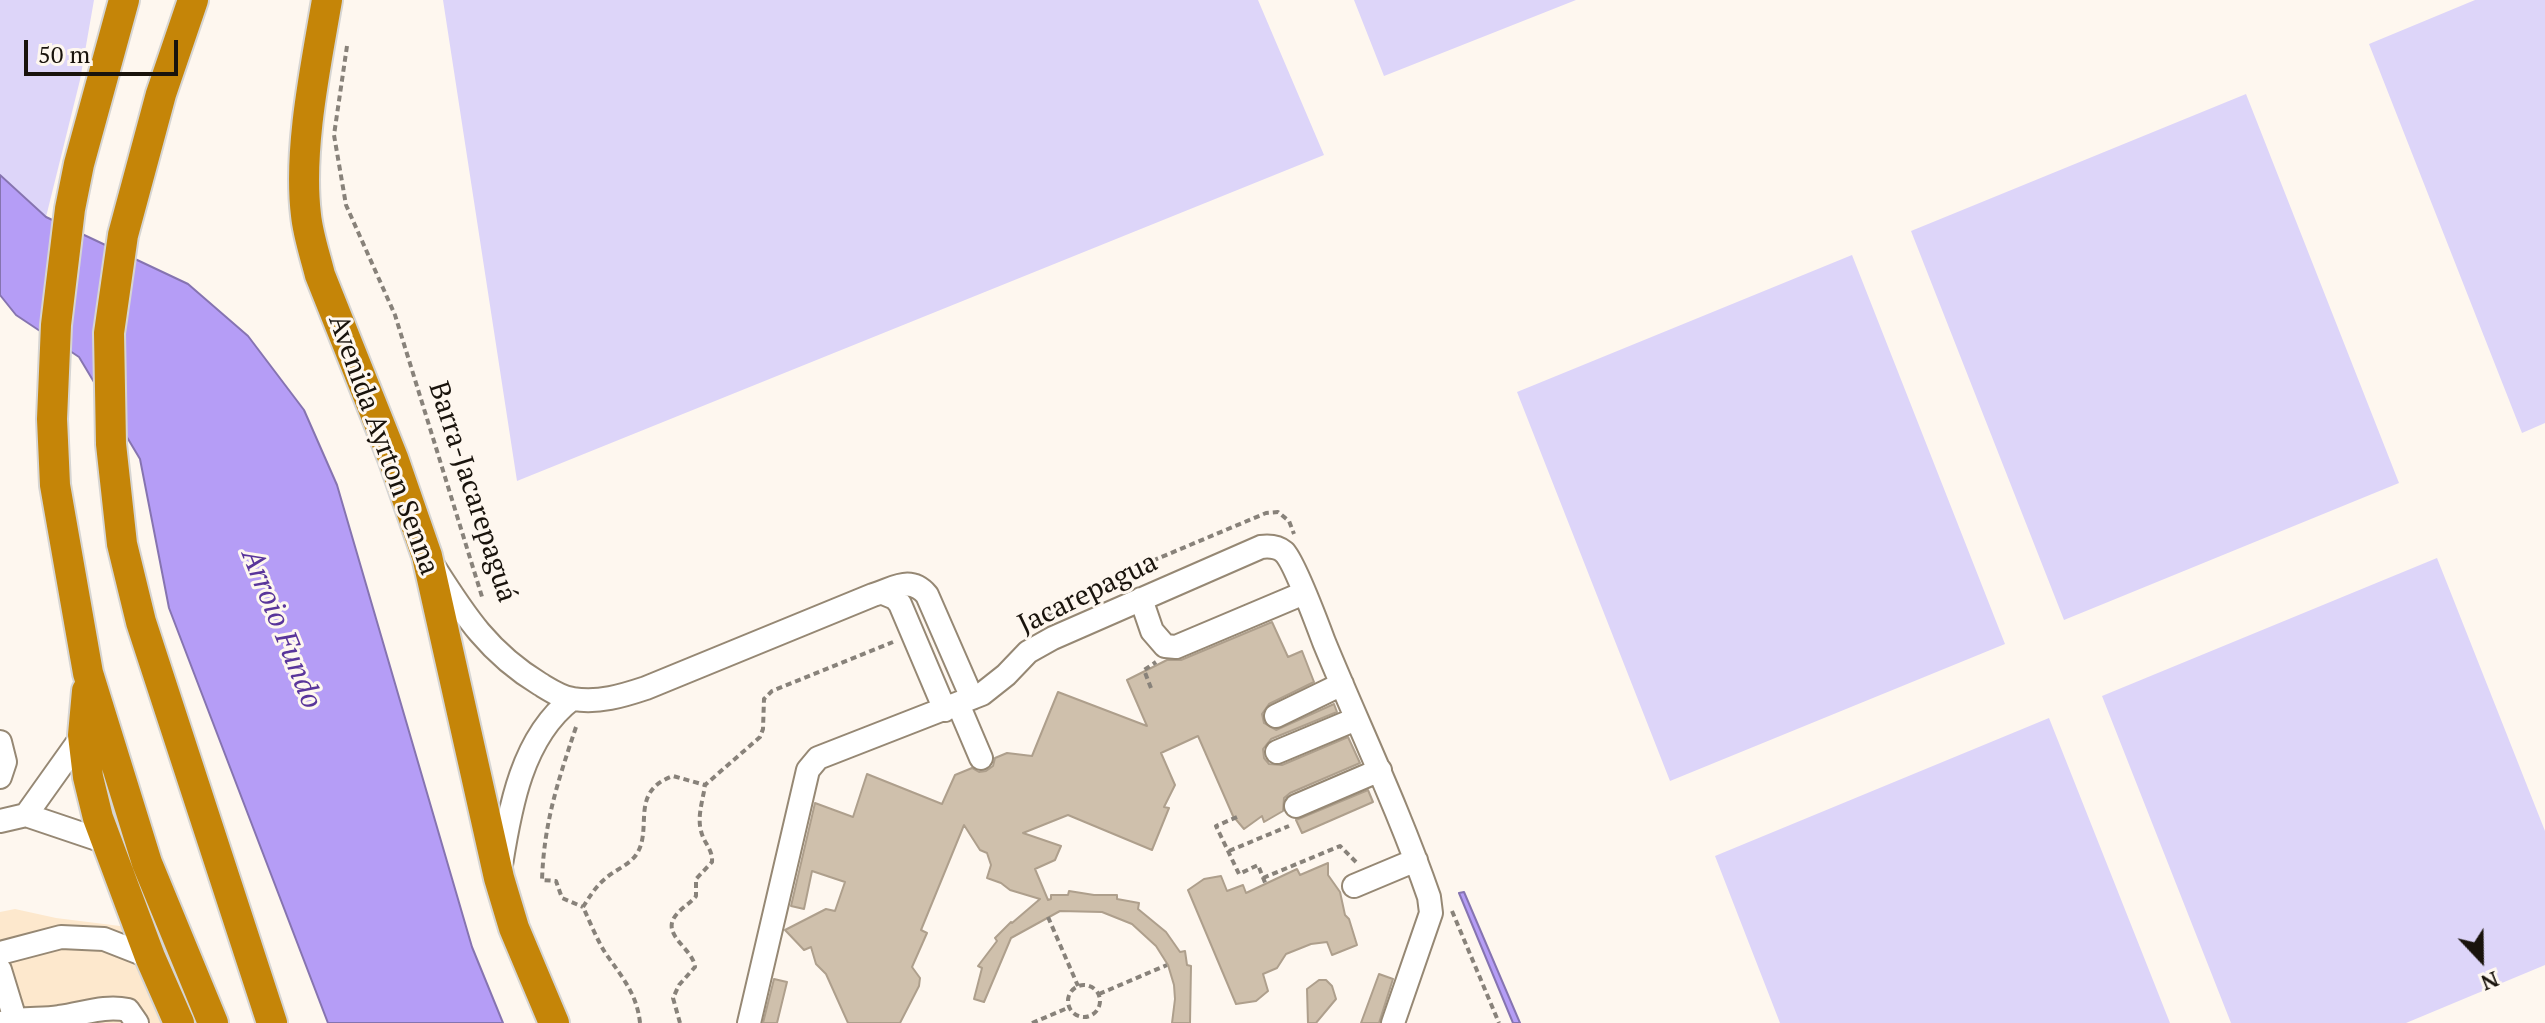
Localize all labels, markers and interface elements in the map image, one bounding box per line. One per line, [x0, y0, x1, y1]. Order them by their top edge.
scale bar [28, 24, 182, 74]
text: 50 m [38, 38, 90, 70]
street label: Avenida Ayrton Senna [320, 310, 446, 580]
street label: Barra-Jacarepaguá [421, 378, 523, 606]
water label: Arroio Fundo [233, 544, 329, 714]
street label: Jacarepagua [1013, 546, 1163, 642]
north arrow [2441, 919, 2521, 999]
text: N [2477, 965, 2503, 998]

